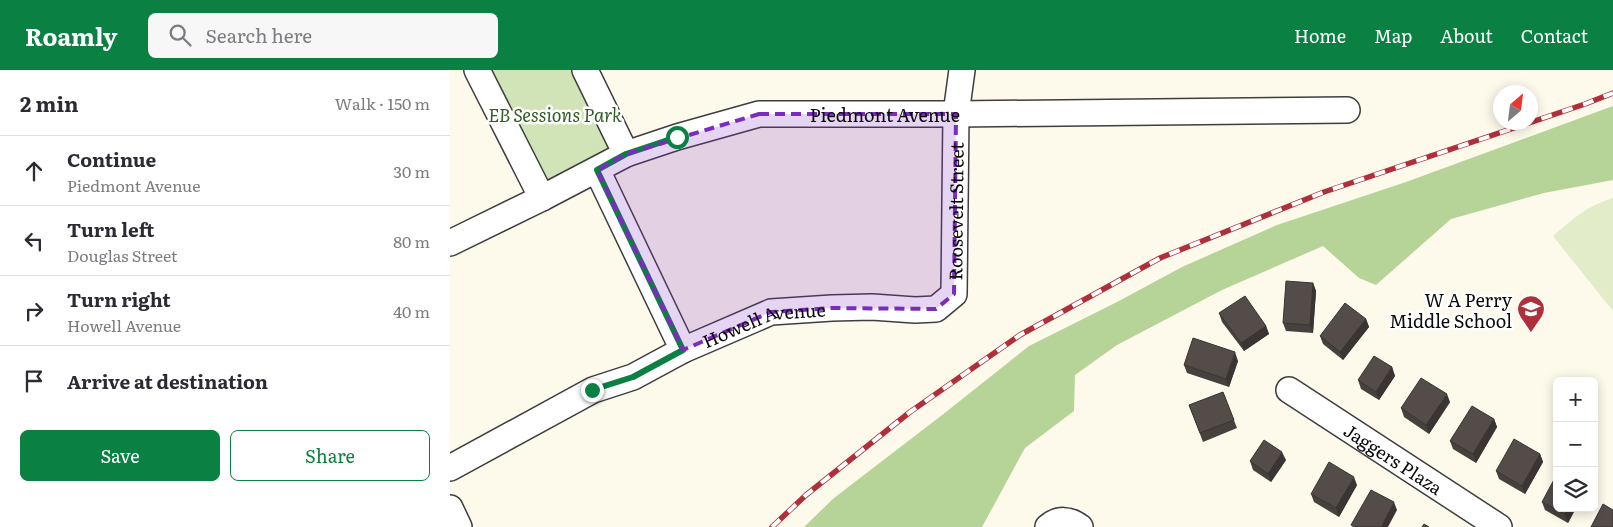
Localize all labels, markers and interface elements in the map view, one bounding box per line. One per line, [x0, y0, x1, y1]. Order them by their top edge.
search box [148, 13, 498, 58]
text: Roamly [25, 18, 118, 53]
icon: search [166, 21, 194, 49]
text: Search here [206, 21, 312, 49]
text: Home [1294, 22, 1346, 49]
text: Map [1374, 22, 1412, 49]
text: About [1440, 22, 1493, 49]
text: Contact [1521, 22, 1588, 49]
north arrow [1493, 85, 1538, 130]
text: 2 min [20, 87, 79, 118]
text: Walk · 150 m [335, 91, 430, 115]
park label: EB Sessions Park [488, 101, 622, 128]
street label: Piedmont Avenue [810, 101, 960, 128]
route start [666, 126, 689, 149]
street label: Roosevelt Street [941, 141, 969, 281]
text: Continue [67, 145, 156, 173]
icon: ahead [20, 157, 48, 185]
text: 30 m [393, 159, 430, 183]
text: Piedmont Avenue [67, 173, 201, 197]
text: Turn left [67, 215, 154, 243]
icon: left [20, 227, 48, 255]
text: 80 m [393, 229, 430, 253]
text: Douglas Street [67, 243, 177, 267]
text: Turn right [67, 285, 171, 313]
place label: W A Perry Middle School [1389, 286, 1513, 334]
school or university icon: W A Perry Middle School [1516, 294, 1546, 333]
street label: Howell Avenue [698, 295, 826, 354]
icon: right [20, 297, 48, 325]
text: 40 m [393, 299, 430, 323]
text: Howell Avenue [67, 313, 181, 337]
icon: arrive [20, 367, 48, 395]
text: Arrive at destination [67, 367, 268, 395]
map controls [1553, 377, 1598, 512]
button: + [1553, 377, 1598, 422]
route end [581, 379, 604, 402]
street label: Jaggers Plaza [1339, 416, 1449, 501]
button: − [1553, 422, 1598, 467]
button: Save [20, 430, 220, 481]
button: Share [230, 430, 430, 481]
button: layers [1553, 467, 1598, 512]

